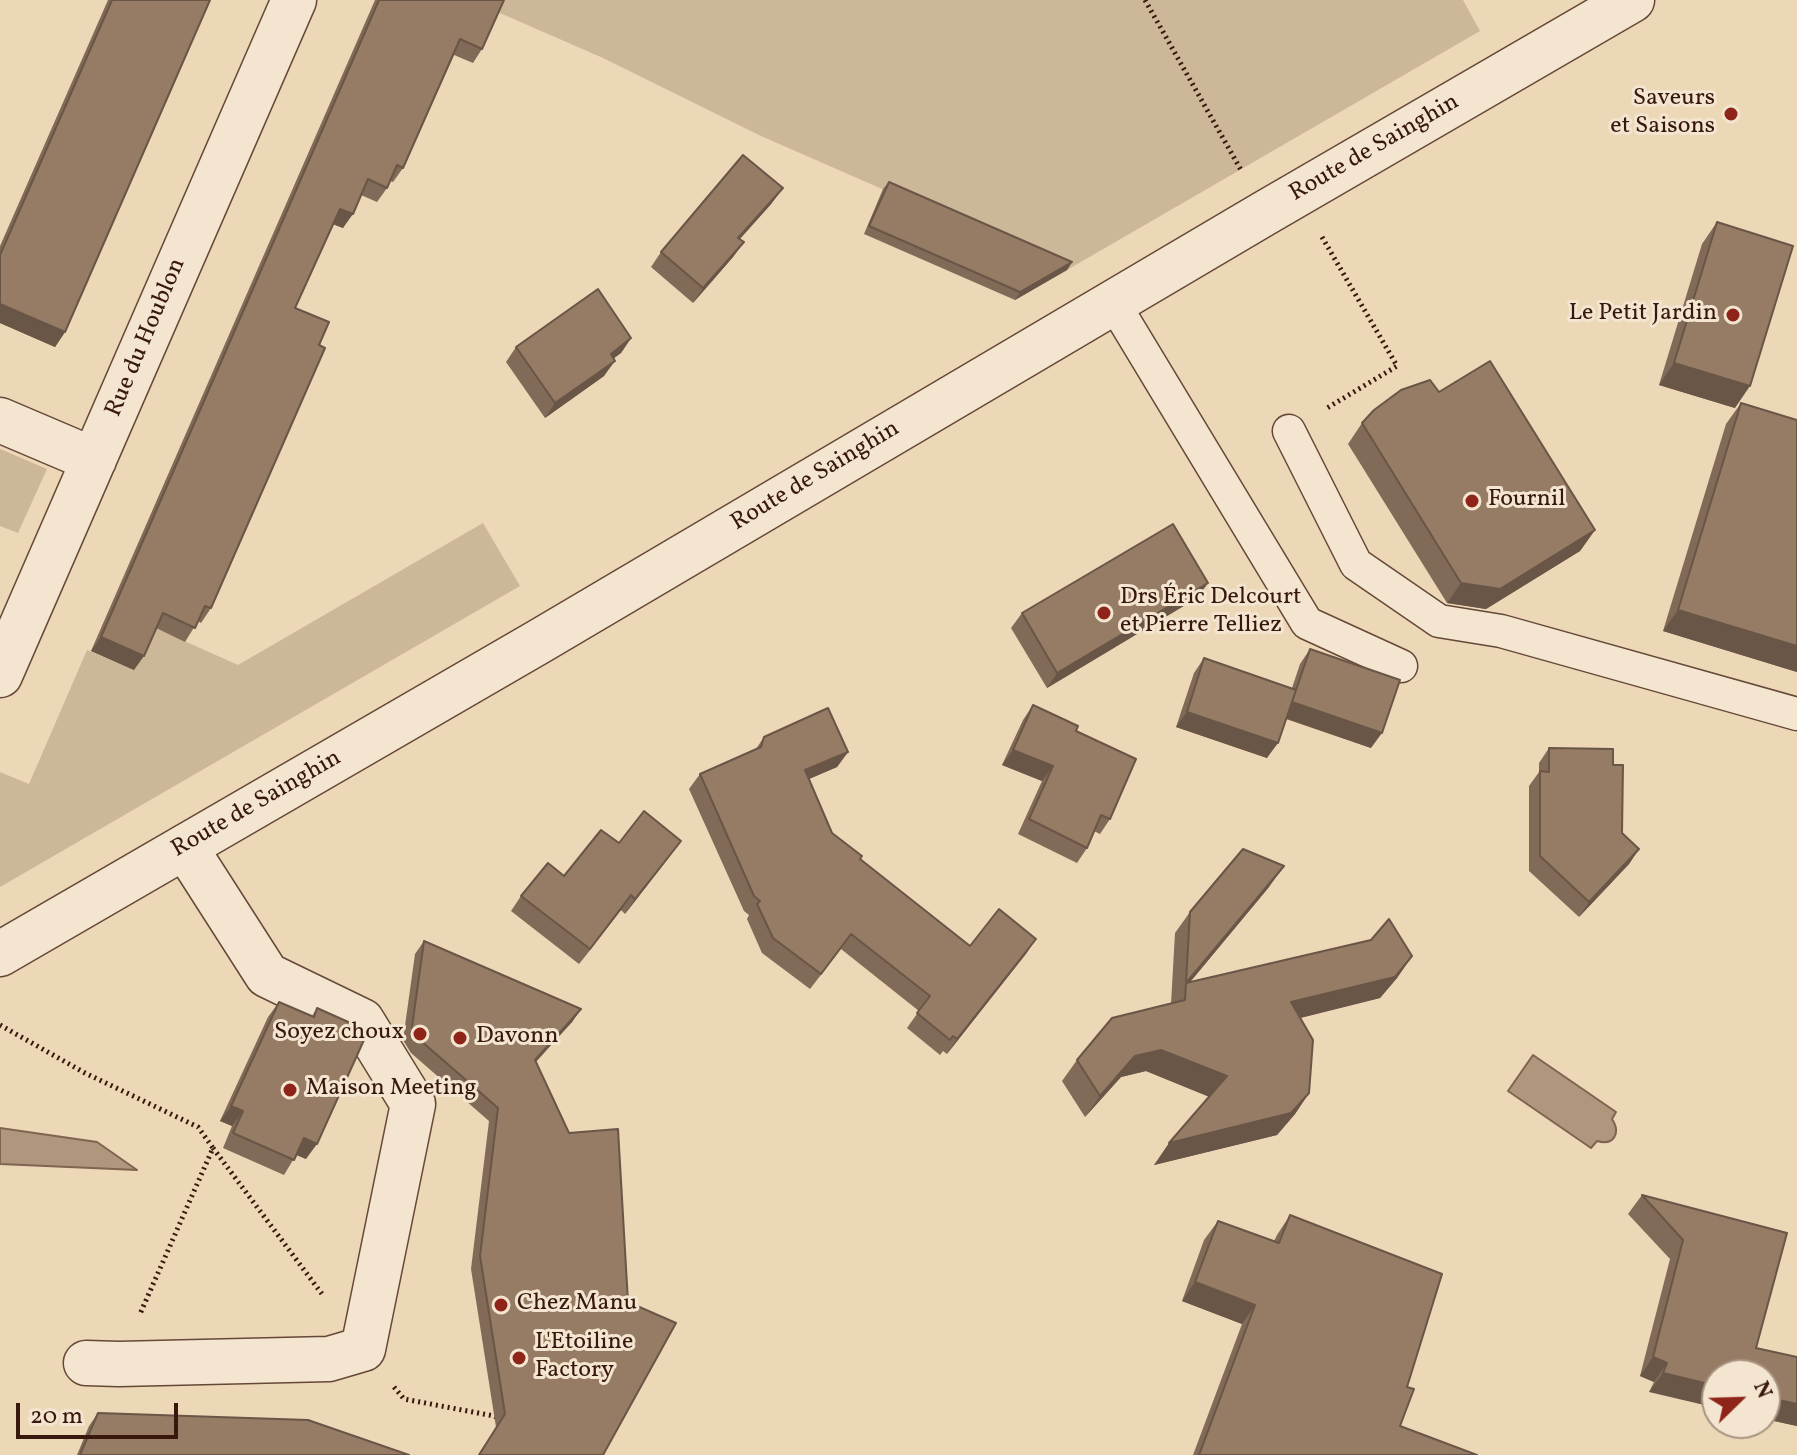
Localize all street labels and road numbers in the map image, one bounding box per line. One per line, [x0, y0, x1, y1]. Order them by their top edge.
street label: Route de Sainghin [1285, 89, 1465, 209]
street label: Rue du Houblon [101, 254, 193, 422]
street label: Route de Sainghin [727, 415, 905, 539]
street label: Route de Sainghin [167, 745, 347, 865]

